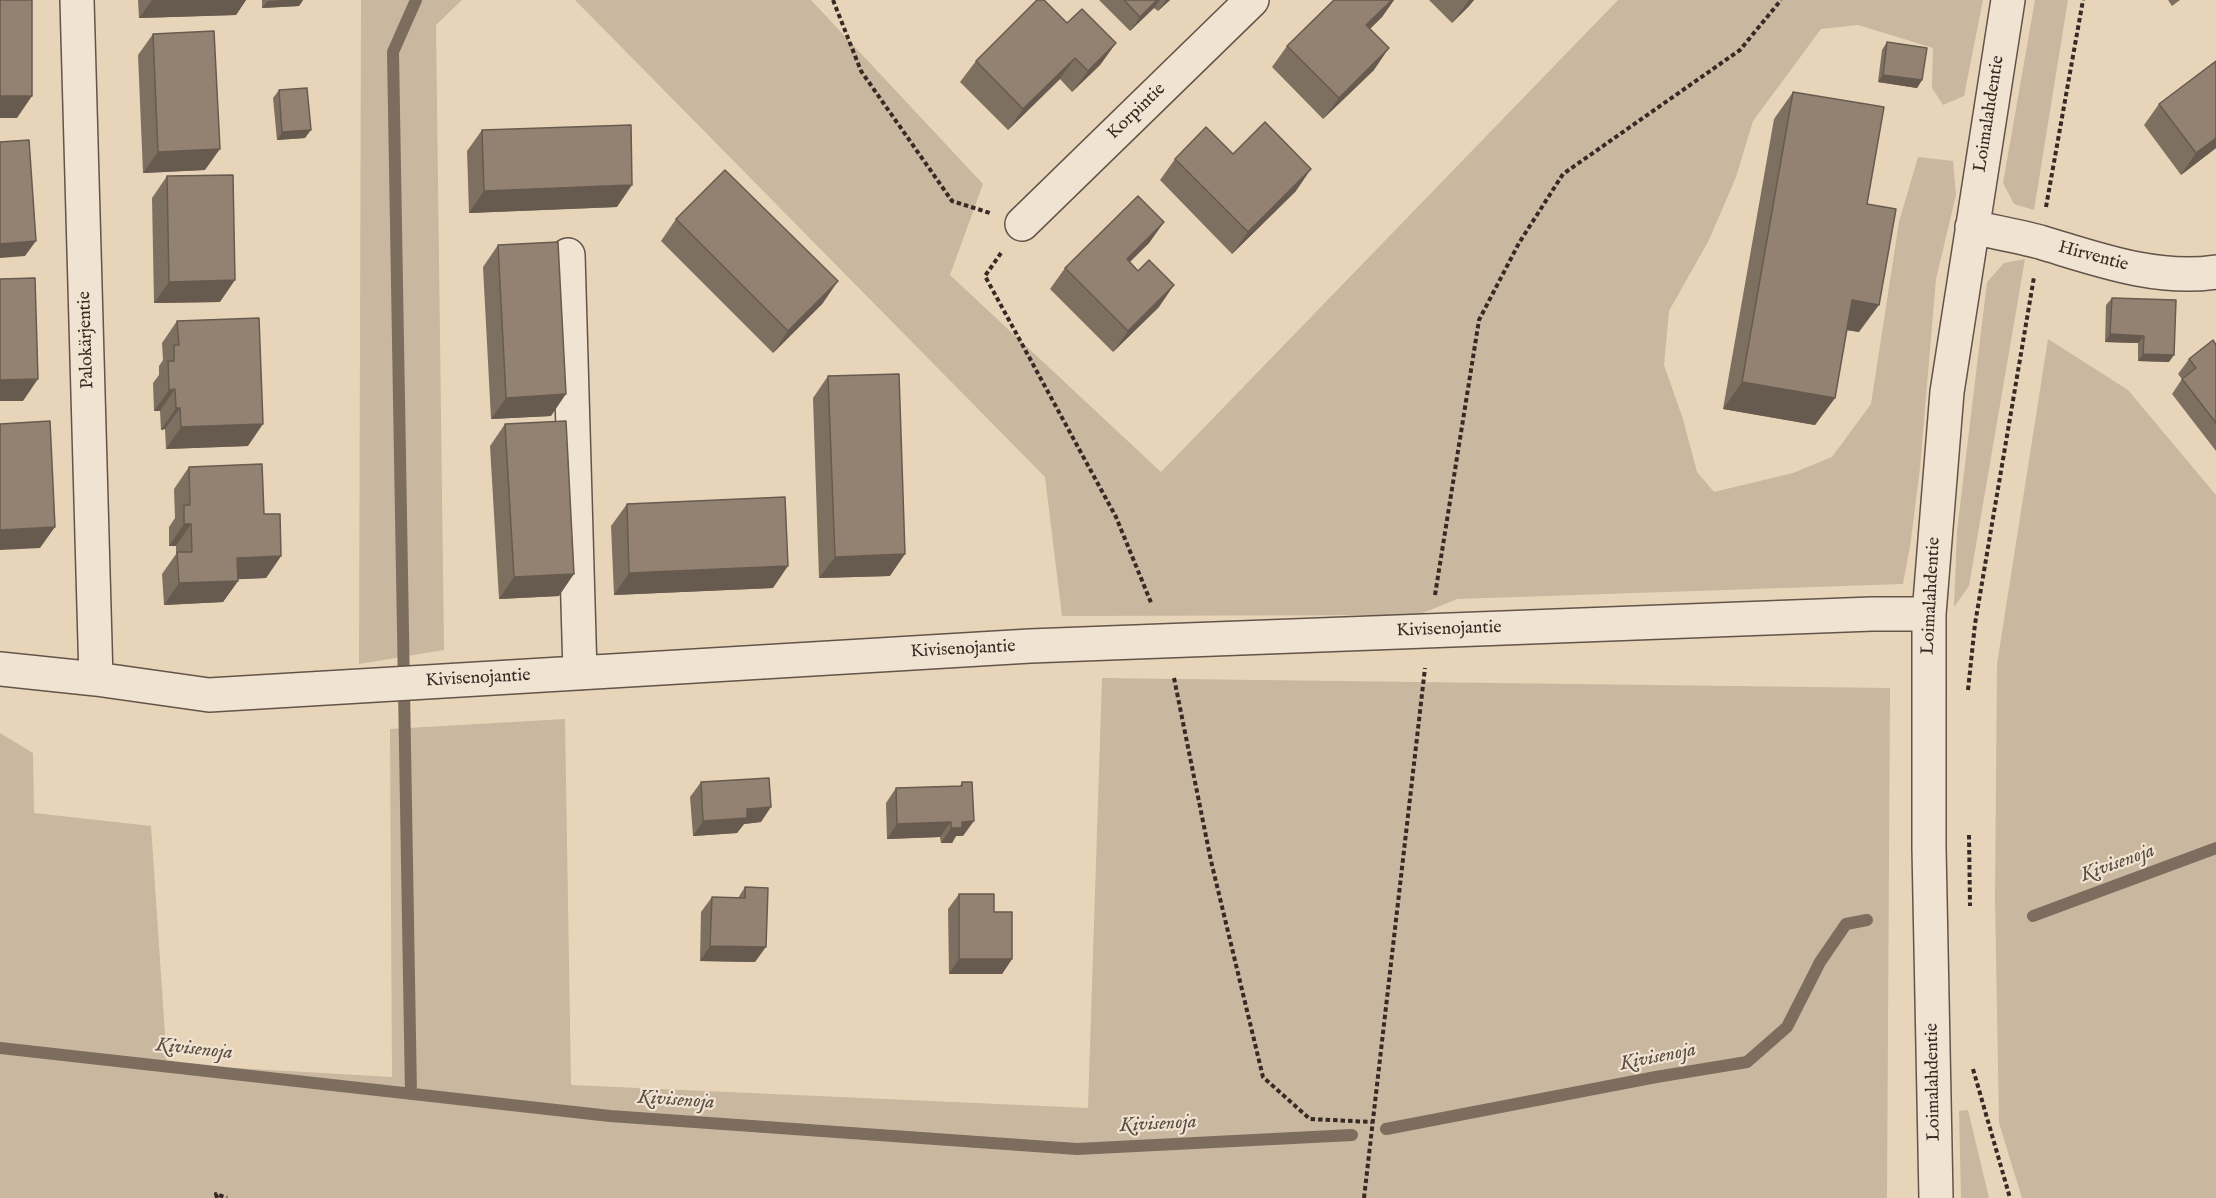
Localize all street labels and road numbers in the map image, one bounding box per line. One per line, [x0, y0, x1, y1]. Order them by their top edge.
street label: Loimalahdentie [1970, 54, 2010, 174]
street label: Korpintie [1103, 79, 1171, 145]
street label: Hirventie [2056, 237, 2130, 277]
street label: Palokärjentie [75, 291, 99, 389]
street label: Loimalahdentie [1918, 537, 1946, 655]
street label: Kivisenojantie [1396, 617, 1502, 643]
street label: Kivisenojantie [910, 636, 1016, 664]
street label: Kivisenojantie [425, 665, 531, 693]
street label: Loimalahdentie [1922, 1023, 1946, 1141]

